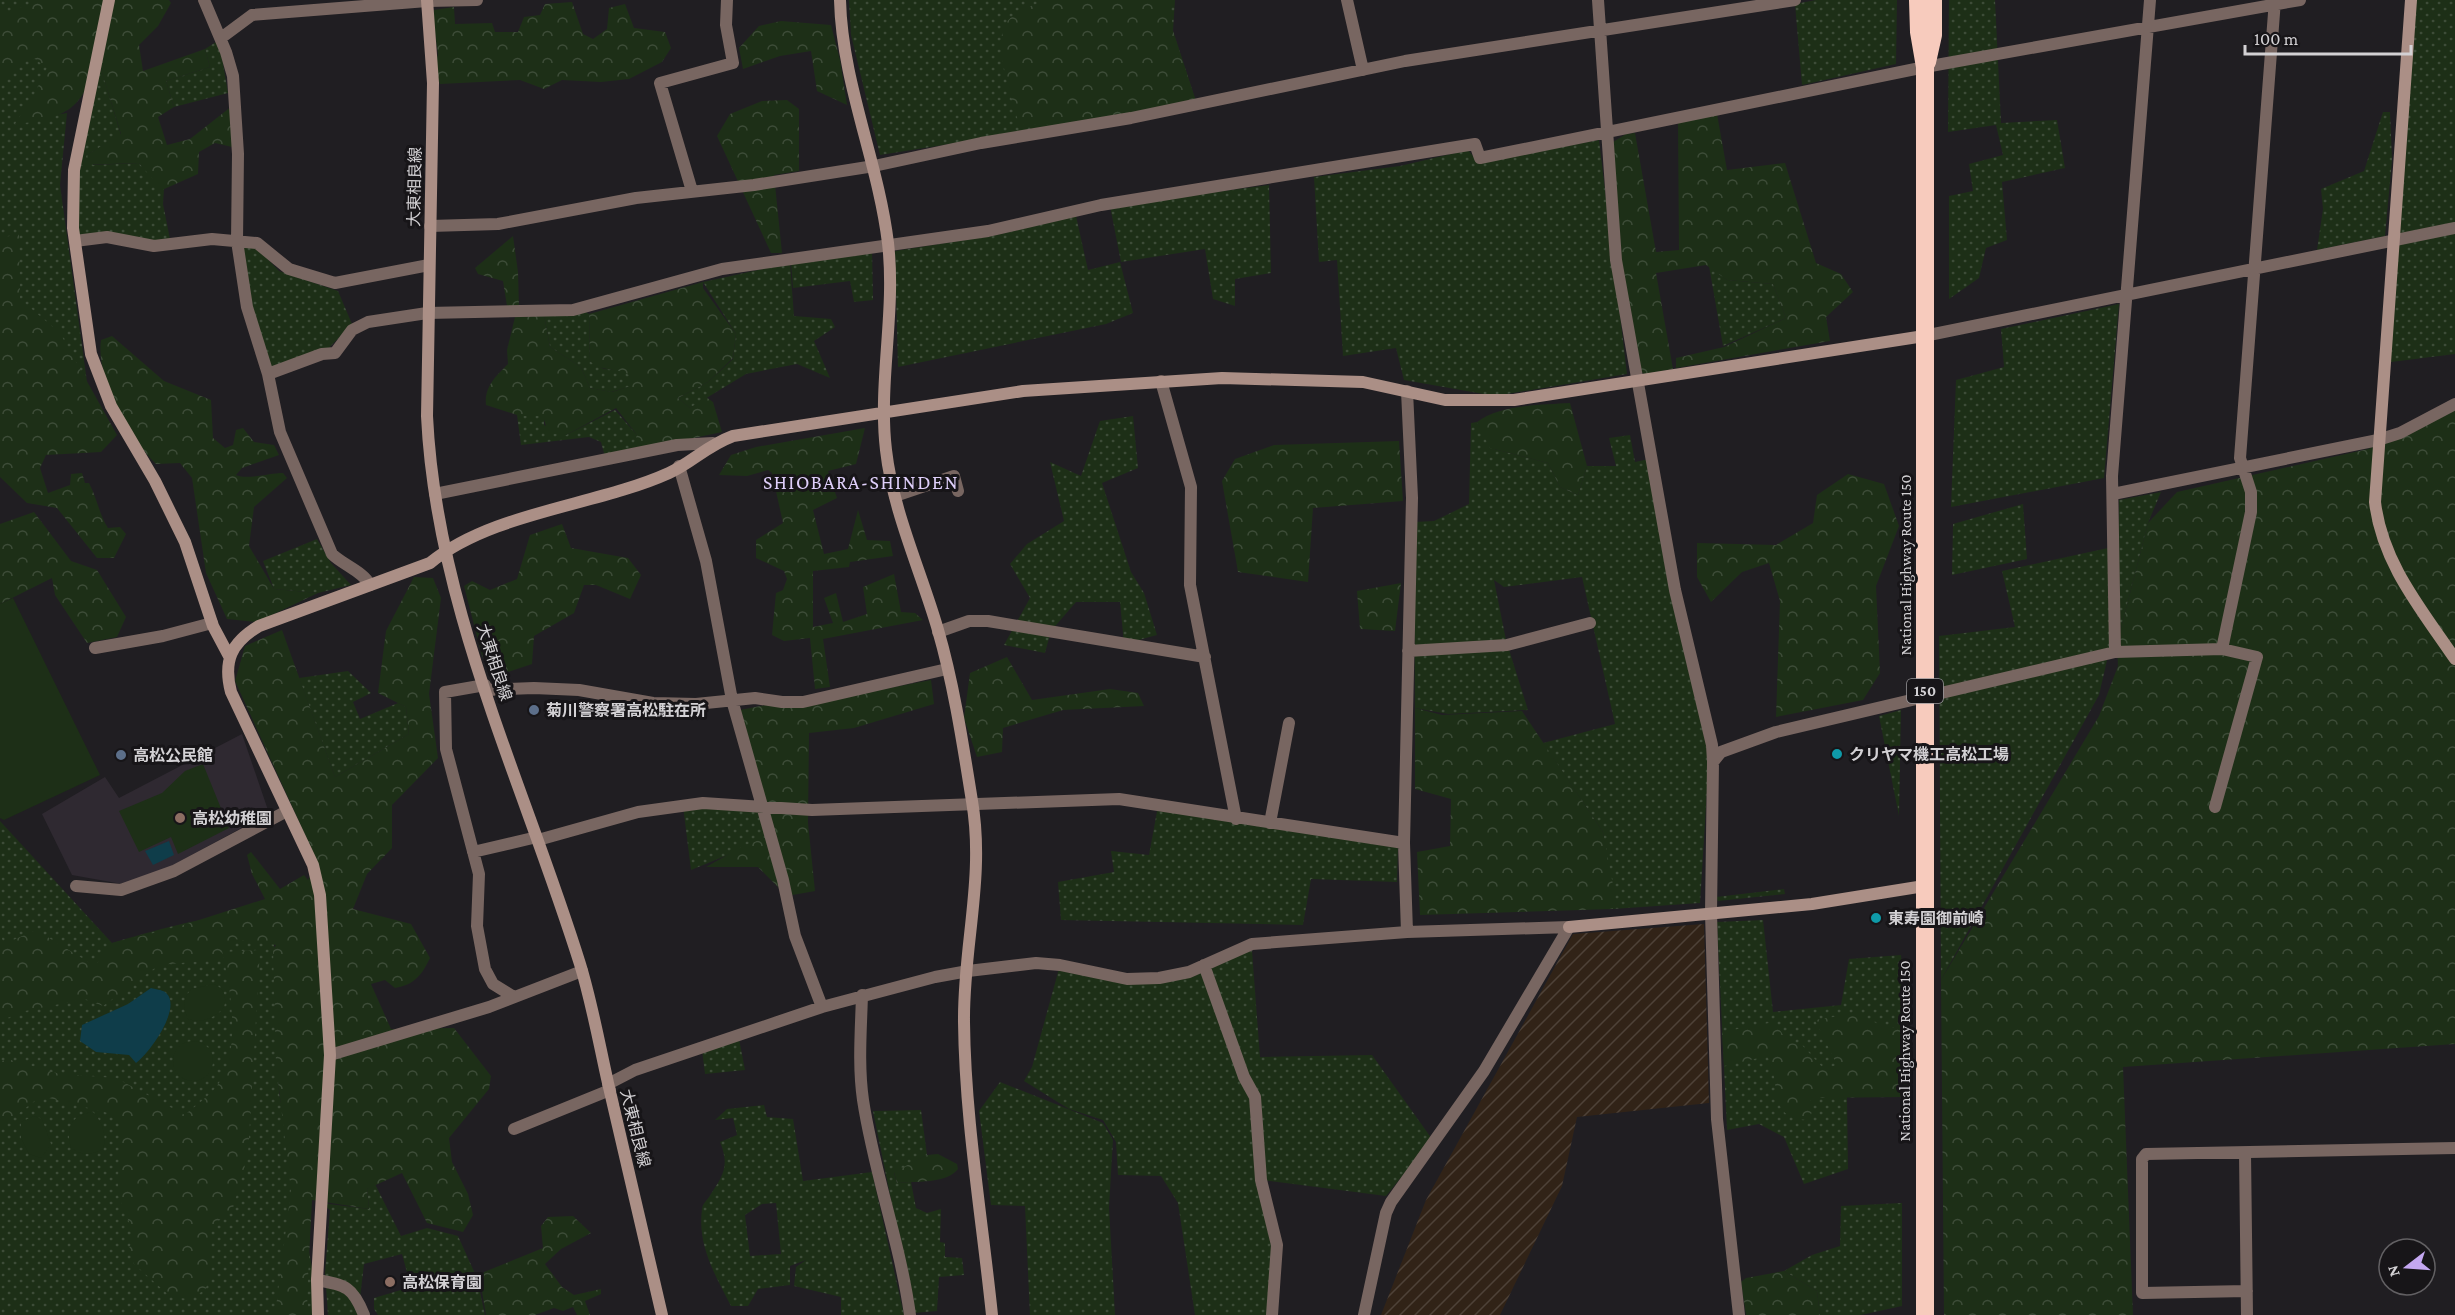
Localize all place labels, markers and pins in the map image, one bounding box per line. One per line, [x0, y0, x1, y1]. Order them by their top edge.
place label: 菊川警察署高松駐在所 [546, 702, 706, 719]
marker: 菊川警察署高松駐在所 [527, 703, 541, 717]
place label: クリヤマ機工高松工場 [1849, 745, 2009, 763]
place label: 高松公民館 [133, 747, 213, 764]
marker: クリヤマ機工高松工場 [1830, 747, 1844, 761]
marker: 高松公民館 [114, 748, 128, 762]
place label: 高松幼稚園 [192, 810, 272, 827]
marker: 高松幼稚園 [173, 811, 187, 825]
place label: 東寿園御前崎 [1888, 910, 1984, 927]
marker: 東寿園御前崎 [1869, 911, 1883, 925]
place label: 高松保育園 [402, 1274, 482, 1291]
marker: 高松保育園 [383, 1275, 397, 1289]

